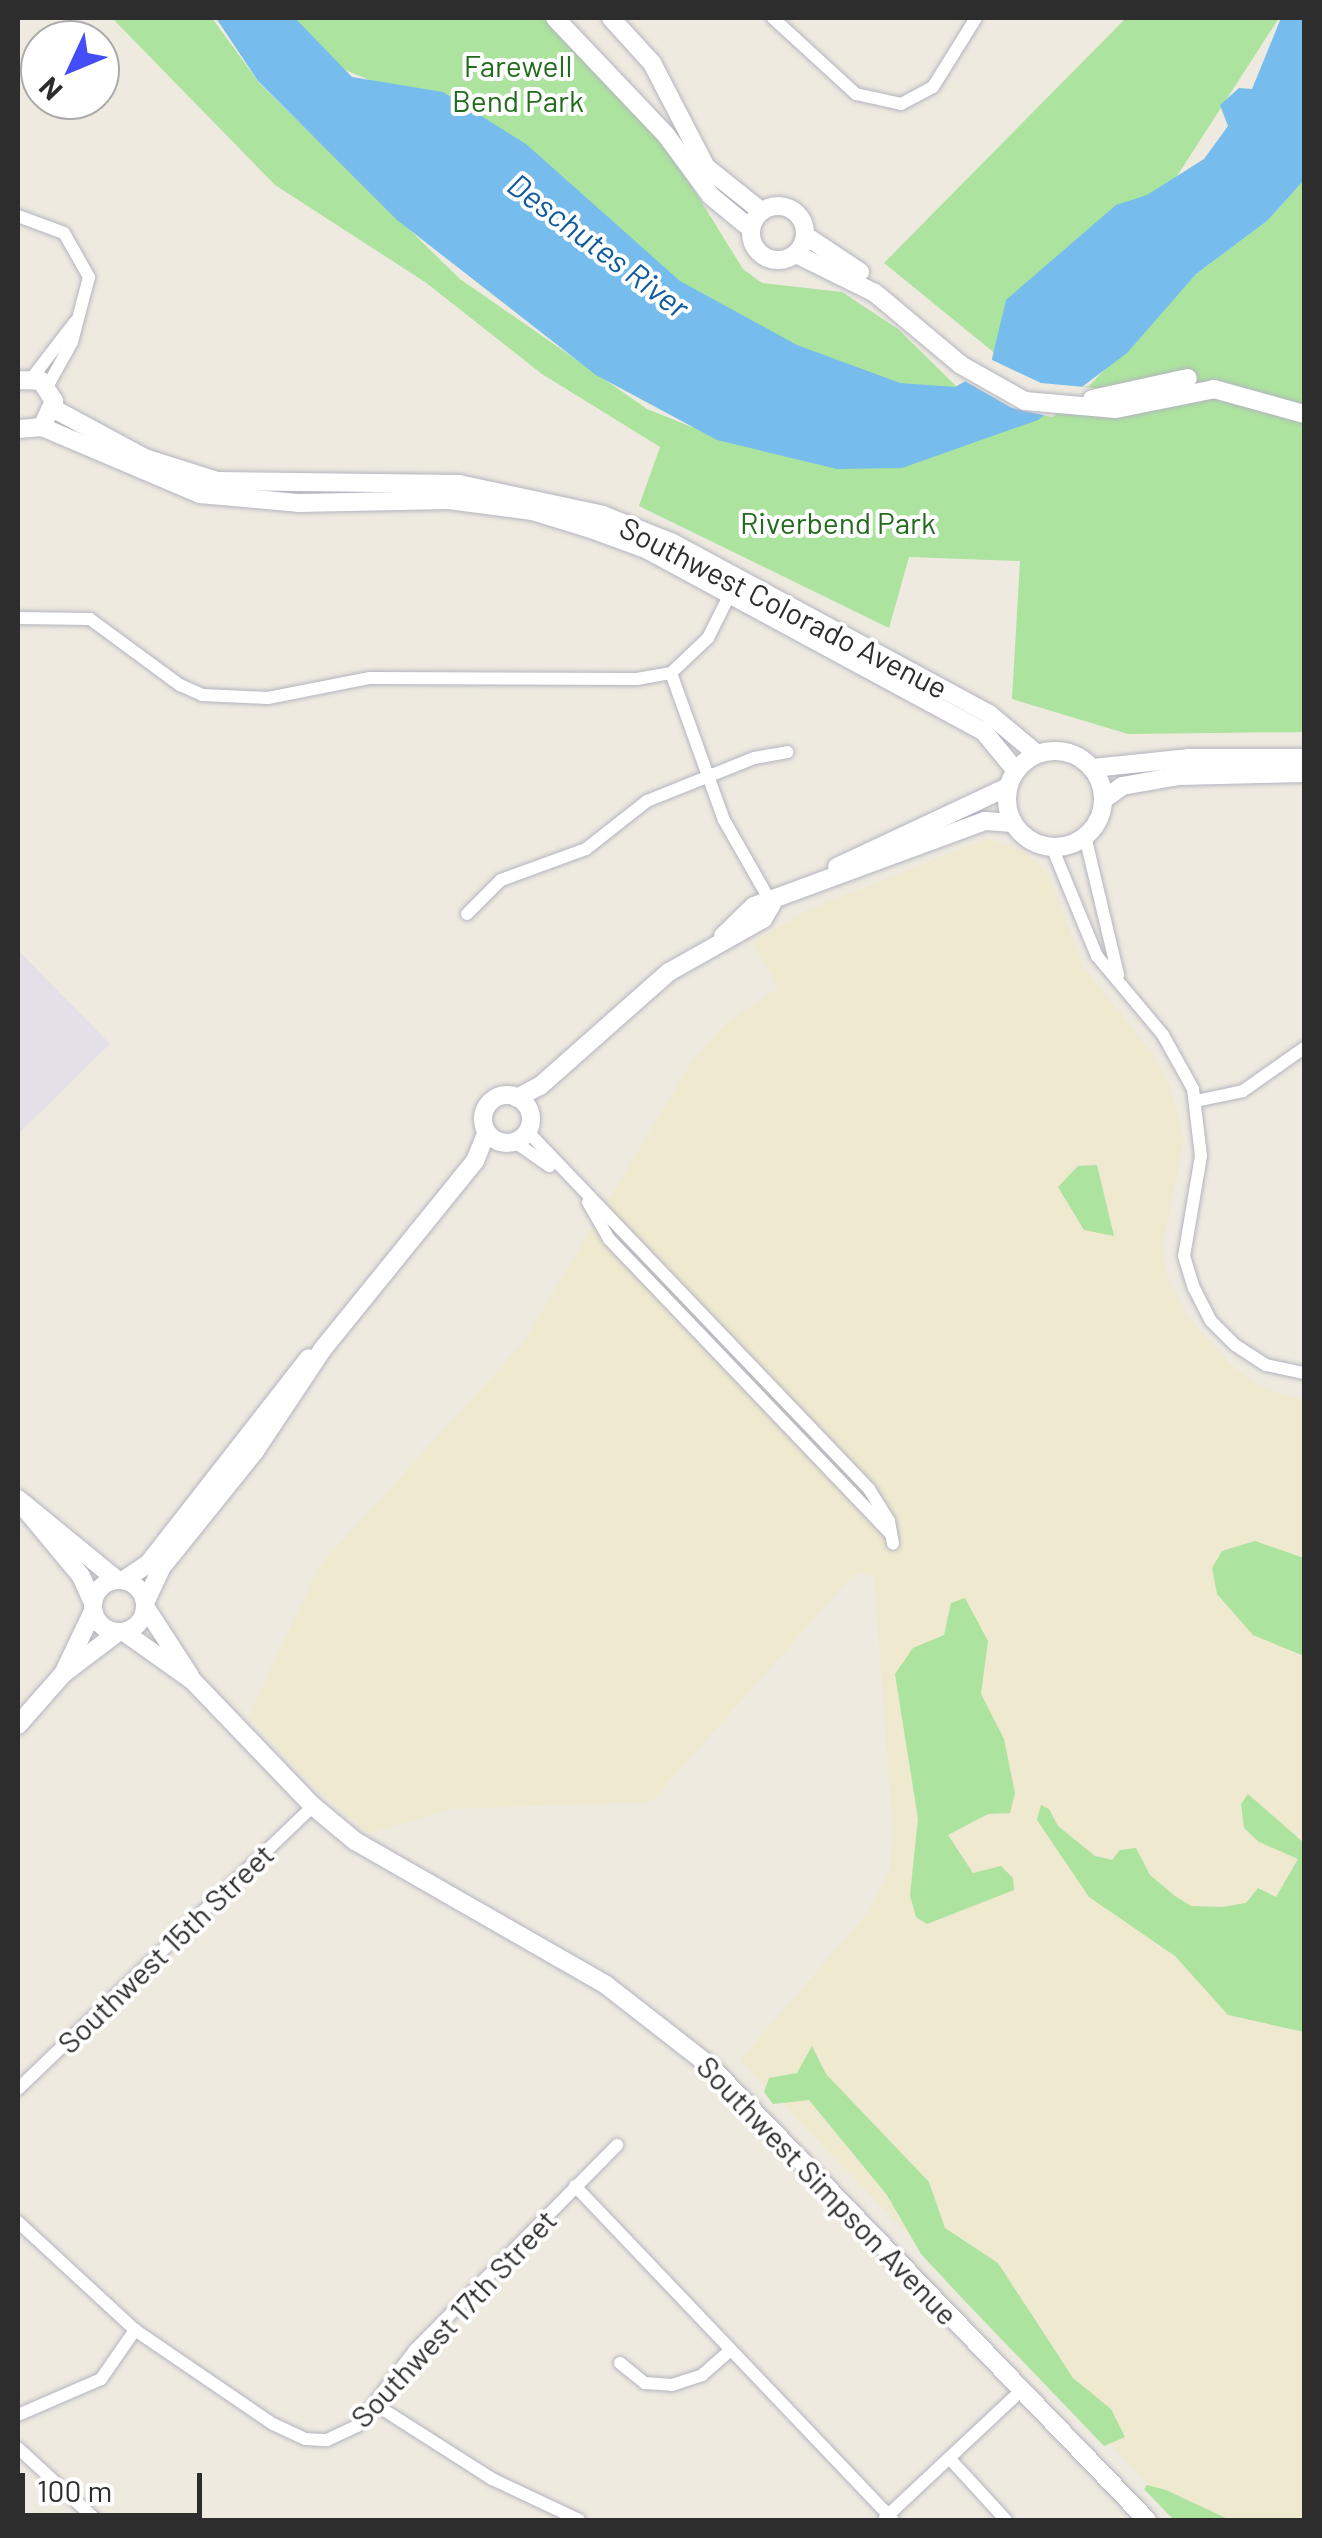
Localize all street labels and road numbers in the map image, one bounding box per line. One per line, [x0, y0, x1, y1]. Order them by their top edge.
street label: Southwest Colorado Avenue [614, 509, 954, 705]
street label: Southwest 15th Street [50, 1836, 280, 2060]
street label: Southwest Simpson Avenue [690, 2048, 966, 2332]
street label: Southwest 17th Street [343, 2202, 563, 2434]

